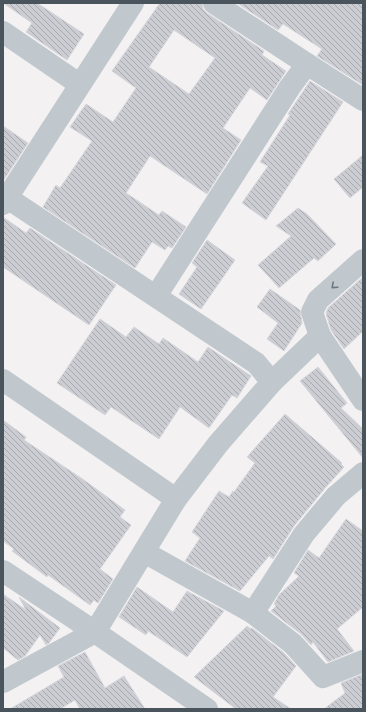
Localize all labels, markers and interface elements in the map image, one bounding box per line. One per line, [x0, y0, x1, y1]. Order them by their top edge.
one-way arrow [331, 281, 339, 288]

